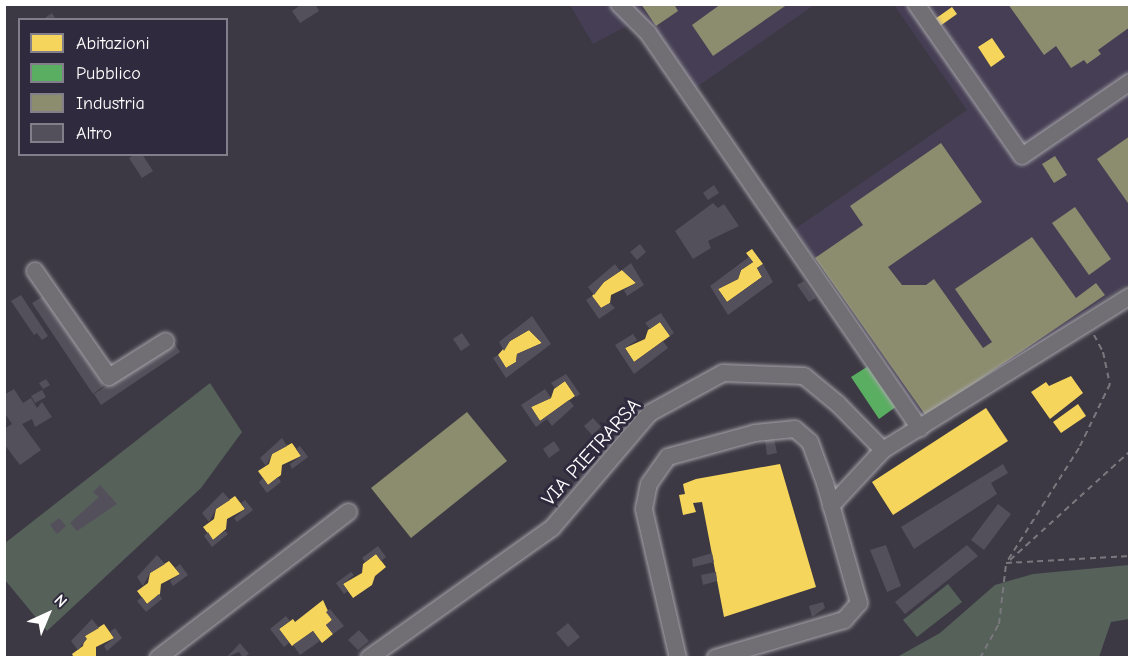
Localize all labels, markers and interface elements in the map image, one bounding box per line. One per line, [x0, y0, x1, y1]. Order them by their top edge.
legend [18, 18, 228, 156]
text: Abitazioni [76, 33, 150, 54]
text: Pubblico [76, 63, 141, 84]
text: Industria [76, 93, 145, 114]
text: Altro [76, 123, 112, 144]
street label: VIA PIETRARSA [536, 393, 646, 511]
north arrow [18, 584, 78, 644]
text: N [50, 591, 71, 611]

